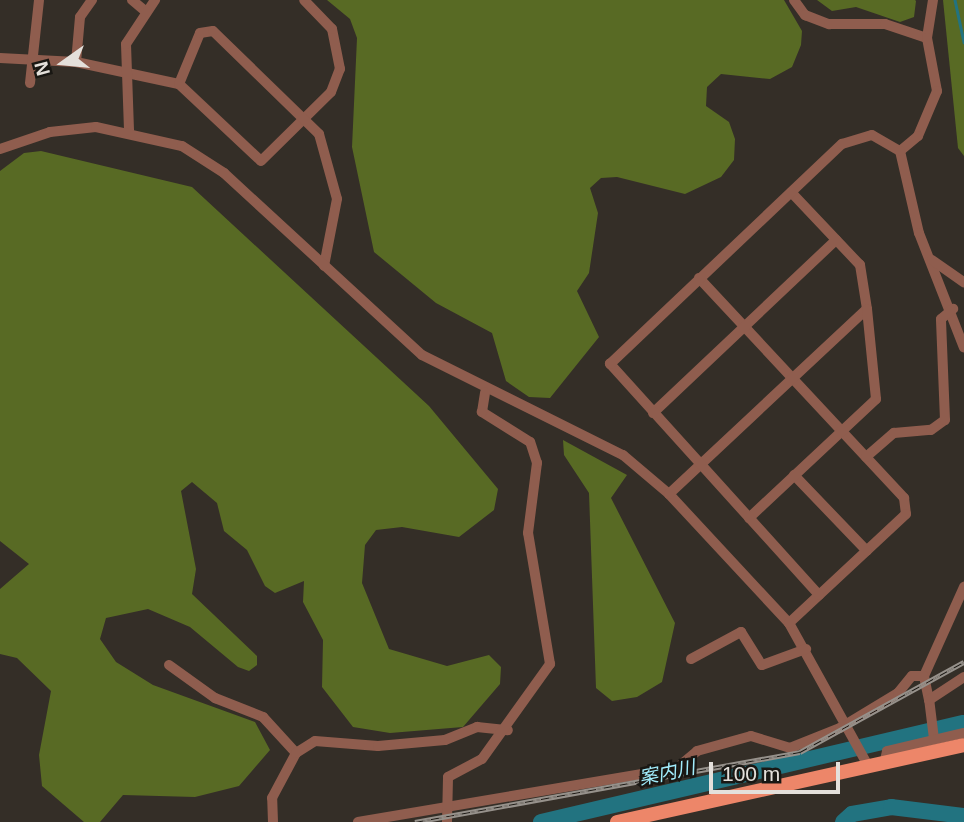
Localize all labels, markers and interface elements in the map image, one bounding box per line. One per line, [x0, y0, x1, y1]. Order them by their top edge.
north arrow [28, 28, 98, 98]
text: N [30, 59, 54, 78]
scale bar [712, 748, 843, 792]
water label: 案内川 [637, 756, 697, 790]
text: 100 m [722, 762, 780, 785]

